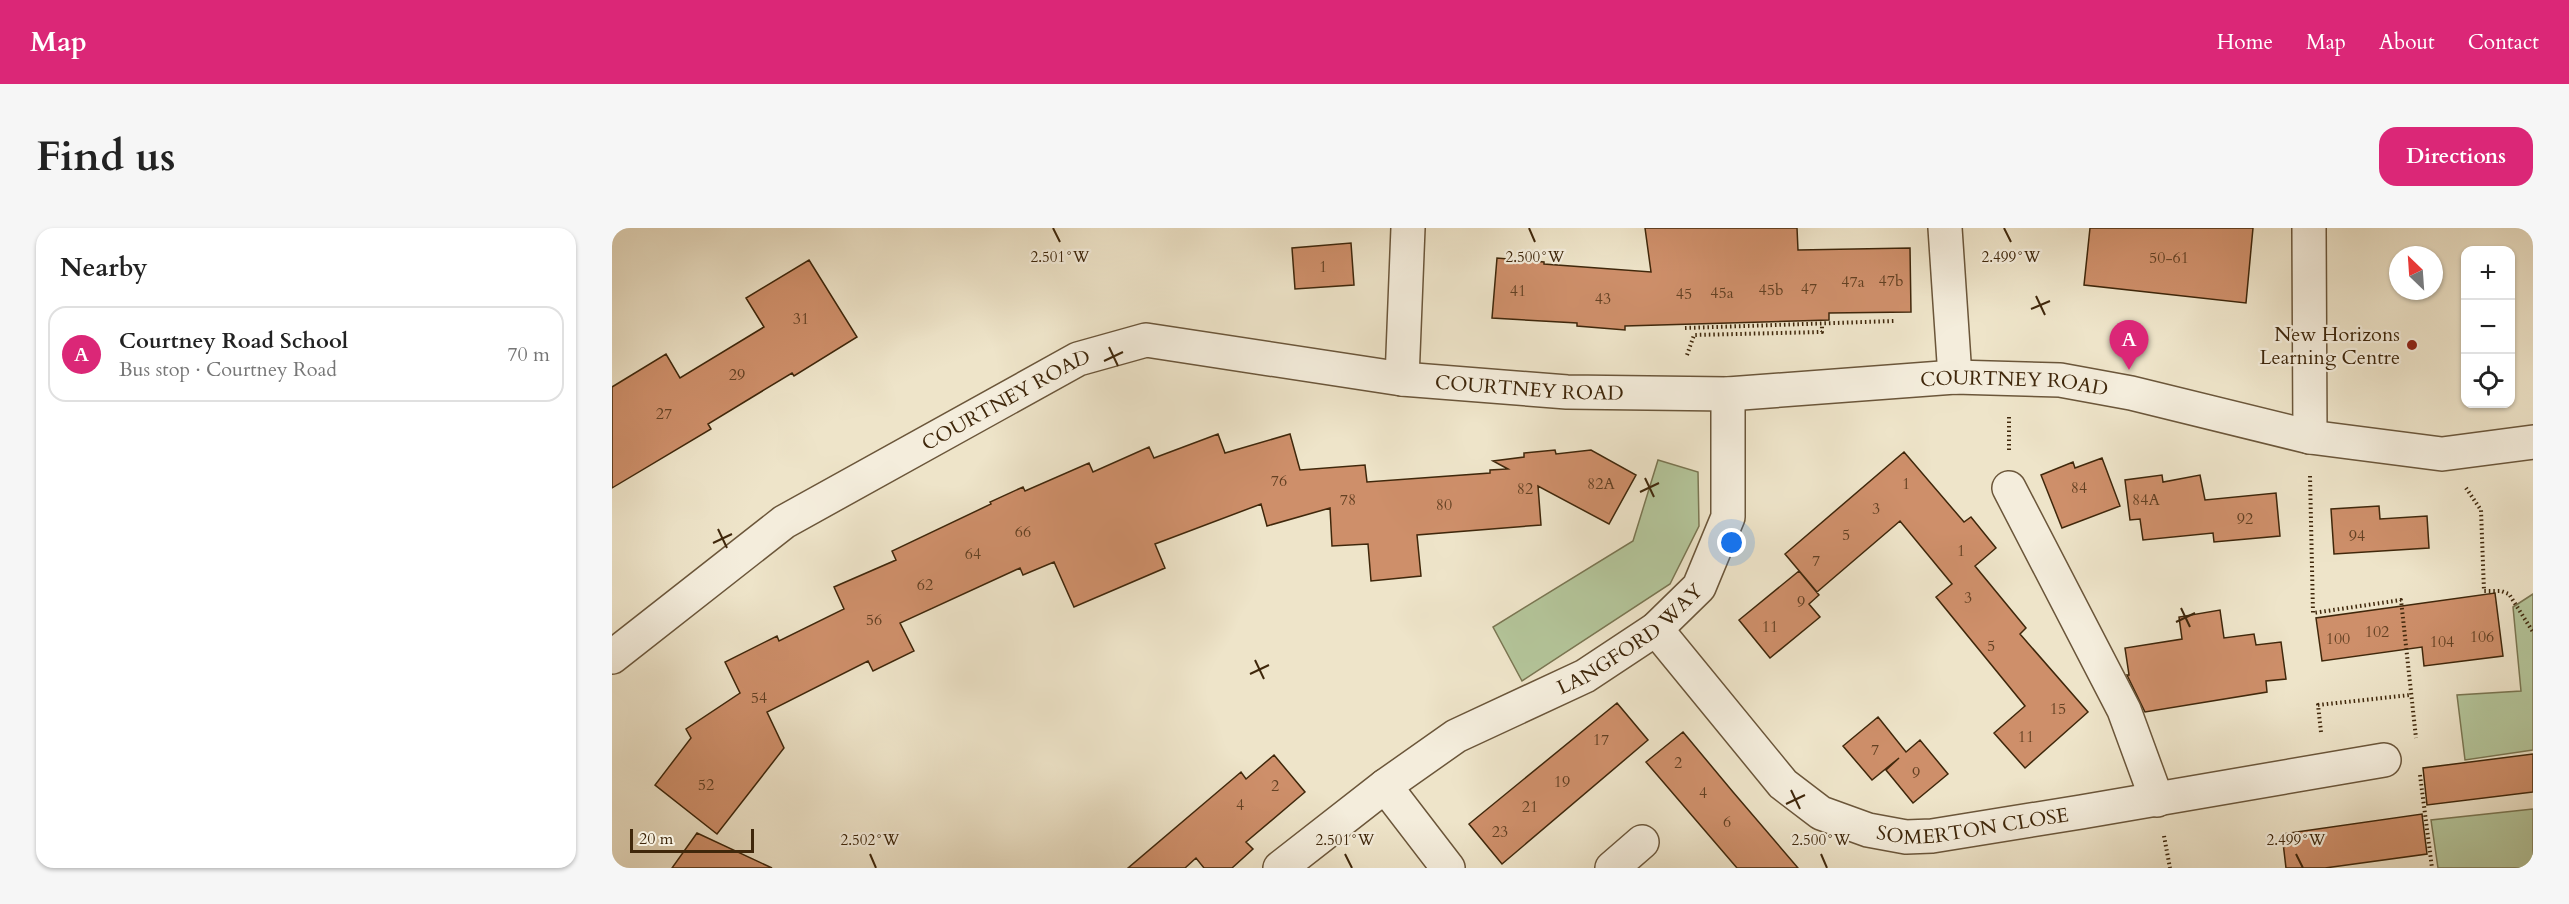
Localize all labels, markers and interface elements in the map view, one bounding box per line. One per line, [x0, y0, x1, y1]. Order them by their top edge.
text: Map [30, 23, 87, 61]
text: Home [2217, 28, 2273, 57]
text: Map [2306, 28, 2346, 57]
text: About [2379, 28, 2435, 57]
text: Contact [2468, 28, 2539, 57]
button: Directions [2379, 127, 2533, 186]
text: Find us [36, 128, 176, 185]
north arrow [2389, 246, 2443, 300]
map controls [2461, 246, 2515, 408]
button: + [2461, 246, 2515, 300]
text: 2.501°W [1031, 247, 1090, 267]
text: 2.500°W [1506, 247, 1565, 267]
text: 2.499°W [1982, 247, 2041, 267]
house number: 50-61 [2149, 247, 2189, 269]
text: Nearby [60, 250, 148, 285]
house number: 1 [1319, 256, 1327, 278]
house number: 47b [1879, 270, 1903, 292]
house number: 47a [1841, 271, 1865, 293]
house number: 47 [1801, 278, 1817, 300]
house number: 45b [1759, 279, 1783, 301]
house number: 41 [1510, 280, 1526, 302]
house number: 45a [1710, 282, 1734, 304]
house number: 45 [1676, 283, 1692, 305]
house number: 43 [1595, 288, 1611, 310]
button: − [2461, 300, 2515, 354]
house number: 31 [793, 308, 809, 330]
pin: A [2110, 320, 2149, 370]
place label: New Horizons Learning Centre [2260, 321, 2400, 371]
text: Courtney Road School [119, 326, 348, 356]
marker: New Horizons Learning Centre [2405, 338, 2419, 352]
text: A [74, 341, 89, 368]
text: 70 m [507, 341, 550, 368]
street label: COURTNEY ROAD [917, 343, 1093, 457]
button: locate [2461, 354, 2515, 408]
text: Bus stop · Courtney Road [119, 356, 337, 383]
house number: 29 [729, 364, 745, 386]
street label: COURTNEY ROAD [1919, 364, 2110, 403]
street label: COURTNEY ROAD [1434, 369, 1624, 407]
house number: 27 [656, 403, 672, 425]
house number: 76 [1271, 470, 1287, 492]
house number: 82A [1587, 473, 1616, 495]
house number: 1 [1902, 473, 1910, 495]
house number: 84 [2071, 477, 2087, 499]
house number: 82 [1517, 478, 1533, 500]
house number: 78 [1340, 489, 1356, 511]
house number: 84A [2132, 489, 2161, 511]
house number: 80 [1436, 494, 1452, 516]
house number: 3 [1872, 498, 1880, 520]
house number: 92 [2237, 508, 2253, 530]
house number: 66 [1015, 521, 1031, 543]
house number: 5 [1842, 524, 1850, 546]
house number: 94 [2349, 525, 2365, 547]
your location [1717, 528, 1746, 557]
house number: 1 [1957, 540, 1965, 562]
house number: 64 [965, 543, 981, 565]
house number: 7 [1812, 550, 1820, 572]
house number: 62 [917, 574, 933, 596]
street label: LANGFORD WAY [1553, 578, 1709, 701]
house number: 3 [1964, 587, 1972, 609]
house number: 9 [1797, 591, 1805, 613]
house number: 56 [866, 609, 882, 631]
house number: 11 [1762, 616, 1778, 638]
house number: 102 [2365, 621, 2389, 643]
house number: 106 [2470, 626, 2494, 648]
house number: 100 [2326, 628, 2350, 650]
house number: 104 [2430, 631, 2454, 653]
house number: 5 [1987, 635, 1995, 657]
house number: 54 [751, 687, 767, 709]
house number: 15 [2050, 698, 2066, 720]
house number: 11 [2018, 726, 2034, 748]
house number: 17 [1593, 729, 1609, 751]
house number: 7 [1871, 739, 1879, 761]
house number: 2 [1674, 752, 1682, 774]
house number: 9 [1912, 762, 1920, 784]
house number: 19 [1554, 771, 1570, 793]
house number: 52 [698, 774, 714, 796]
house number: 2 [1271, 775, 1279, 797]
house number: 4 [1699, 782, 1707, 804]
house number: 4 [1236, 794, 1244, 816]
house number: 21 [1522, 796, 1538, 818]
street label: SOMERTON CLOSE [1874, 801, 2071, 851]
house number: 6 [1723, 811, 1731, 833]
house number: 23 [1492, 821, 1508, 843]
scale bar [630, 826, 754, 854]
text: 20 m [639, 828, 673, 850]
text: 2.502°W [841, 830, 900, 850]
text: 2.501°W [1316, 830, 1375, 850]
text: 2.500°W [1792, 830, 1851, 850]
text: 2.499°W [2267, 830, 2326, 850]

